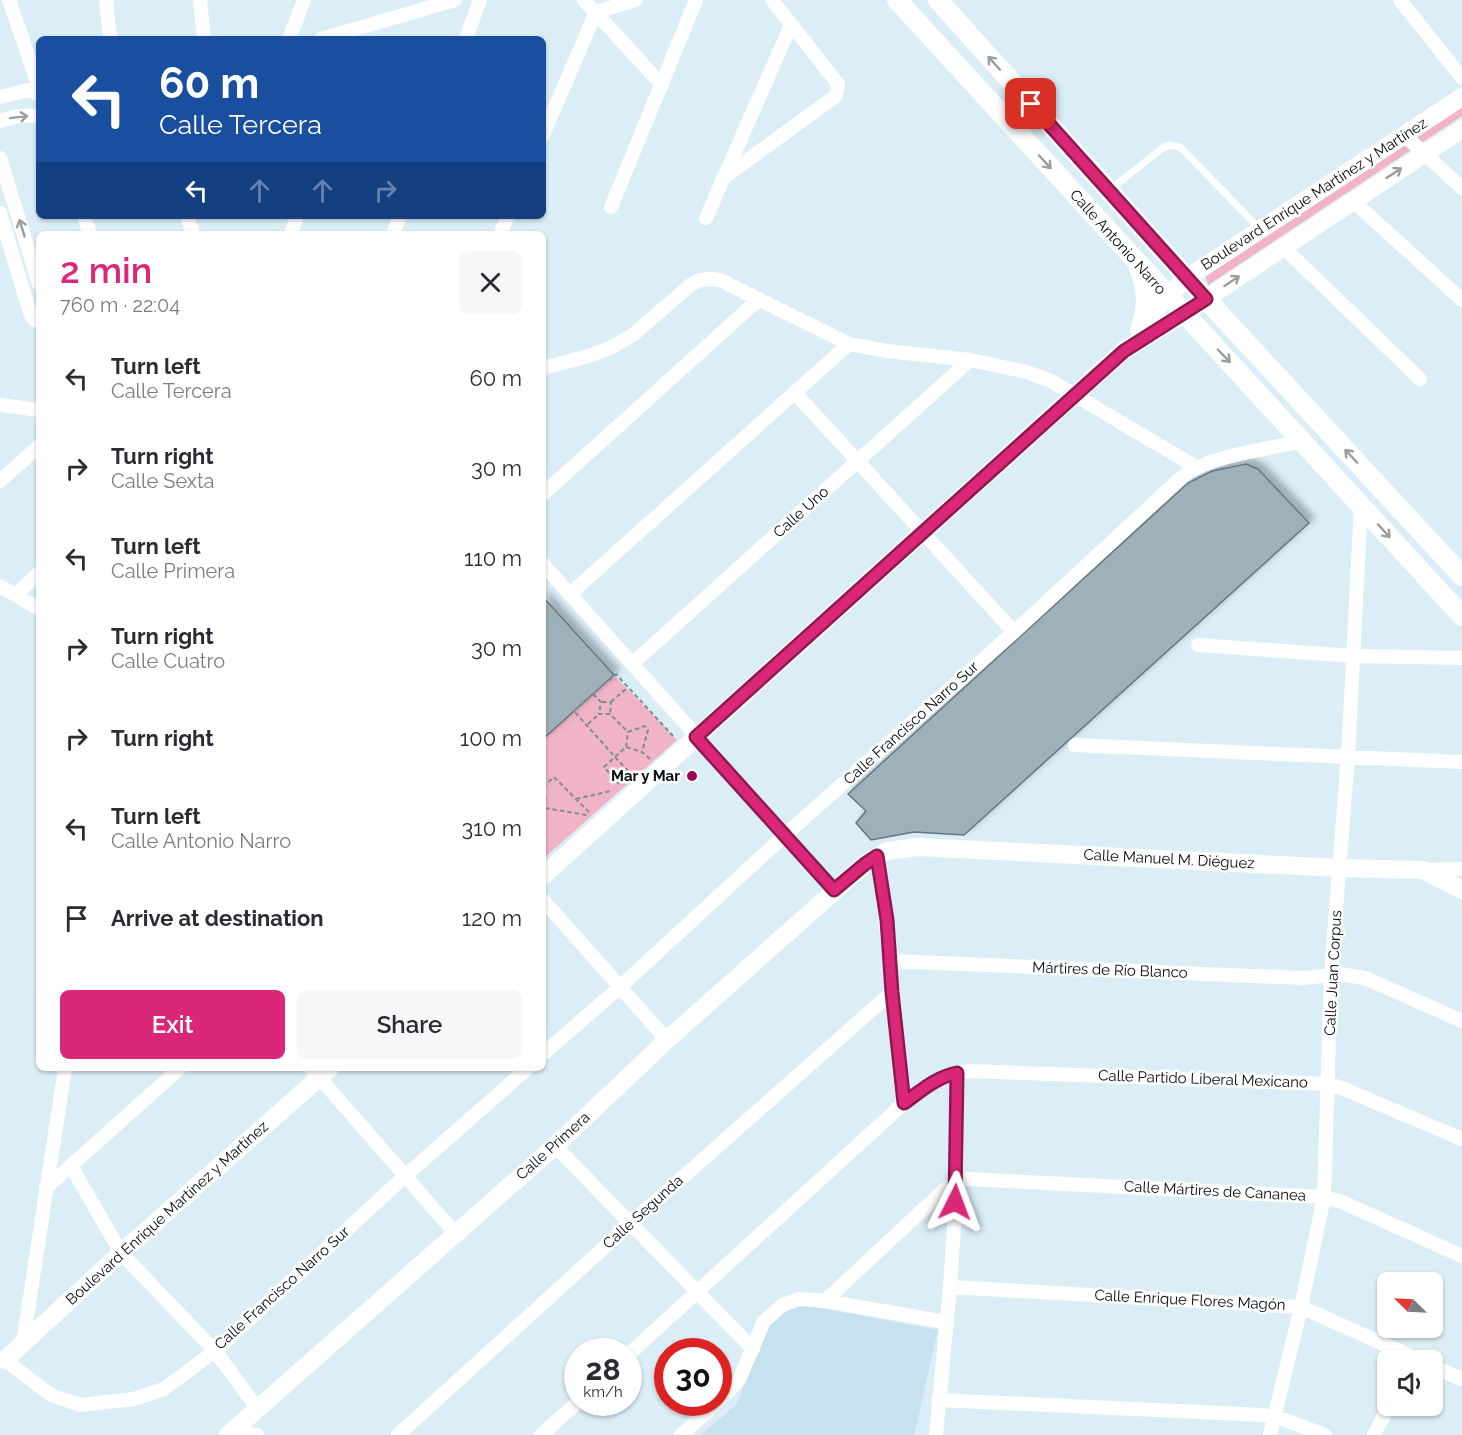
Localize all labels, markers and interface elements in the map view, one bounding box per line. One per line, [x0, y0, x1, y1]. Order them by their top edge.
one-way arrow [987, 55, 1001, 70]
text: 60 m [159, 59, 259, 108]
icon: left [60, 60, 138, 138]
pin [1005, 78, 1056, 129]
icon: arrive [1014, 87, 1047, 120]
text: Calle Tercera [159, 109, 322, 140]
one-way arrow [9, 111, 29, 122]
street label: Boulevard Enrique Martínez y Martínez [1198, 114, 1430, 274]
one-way arrow [1038, 154, 1052, 169]
one-way arrow [1386, 167, 1403, 180]
icon: left [180, 174, 213, 207]
icon: ahead [243, 174, 276, 207]
icon: ahead [306, 174, 339, 207]
icon: right [369, 174, 402, 207]
street label: Calle Antonio Narro [1066, 186, 1170, 298]
one-way arrow [16, 219, 27, 238]
text: 2 min [60, 249, 152, 291]
button: close [459, 251, 522, 314]
one-way arrow [1223, 275, 1240, 287]
text: 760 m · 22:04 [60, 293, 180, 317]
one-way arrow [1216, 349, 1231, 364]
text: Turn left [111, 353, 201, 379]
icon: left [60, 362, 93, 395]
text: 60 m [469, 365, 522, 391]
text: Calle Tercera [111, 379, 232, 403]
text: Turn right [111, 443, 214, 469]
one-way arrow [1344, 448, 1358, 463]
icon: right [60, 452, 93, 485]
text: 30 m [471, 455, 522, 481]
text: Calle Sexta [111, 469, 215, 493]
street label: Calle Uno [770, 482, 832, 541]
one-way arrow [1377, 523, 1391, 538]
text: Turn left [111, 533, 201, 559]
icon: left [60, 542, 93, 575]
text: 110 m [464, 545, 522, 571]
text: Calle Primera [111, 559, 235, 583]
text: Turn right [111, 623, 214, 649]
icon: right [60, 632, 93, 665]
text: 30 m [471, 635, 522, 661]
text: Calle Cuatro [111, 649, 225, 673]
street label: Calle Francisco Narro Sur [840, 657, 983, 788]
icon: right [60, 722, 93, 755]
text: Turn right [111, 725, 214, 751]
text: 100 m [460, 725, 522, 751]
place label: Mar y Mar [611, 767, 680, 785]
marker: Mar y Mar [685, 769, 699, 783]
text: Turn left [111, 803, 201, 829]
icon: left [60, 812, 93, 845]
text: 310 m [462, 815, 522, 841]
text: Calle Antonio Narro [111, 829, 291, 853]
street label: Calle Manuel M. Diéguez [1083, 846, 1255, 872]
icon: arrive [60, 902, 93, 935]
text: Arrive at destination [111, 905, 324, 931]
text: 120 m [462, 905, 522, 931]
street label: Calle Juan Corpus [1321, 910, 1345, 1036]
street label: Mártires de Río Blanco [1032, 958, 1188, 982]
button: Exit [60, 990, 285, 1059]
button: Share [297, 990, 522, 1059]
street label: Calle Partido Liberal Mexicano [1098, 1066, 1308, 1092]
street label: Calle Primera [512, 1108, 594, 1184]
street label: Boulevard Enrique Martínez y Martínez [62, 1117, 272, 1309]
position arrow [923, 1170, 987, 1234]
street label: Calle Segunda [599, 1171, 687, 1253]
street label: Calle Mártires de Cananea [1124, 1177, 1306, 1205]
street label: Calle Francisco Narro Sur [211, 1222, 354, 1353]
north arrow [1377, 1272, 1443, 1338]
map controls [1377, 1272, 1443, 1416]
street label: Calle Enrique Flores Magón [1094, 1286, 1286, 1314]
speed limit sign: 30 [654, 1338, 732, 1416]
button: sound [1377, 1350, 1443, 1416]
text: 28 [585, 1352, 621, 1387]
text: km/h [583, 1383, 623, 1401]

